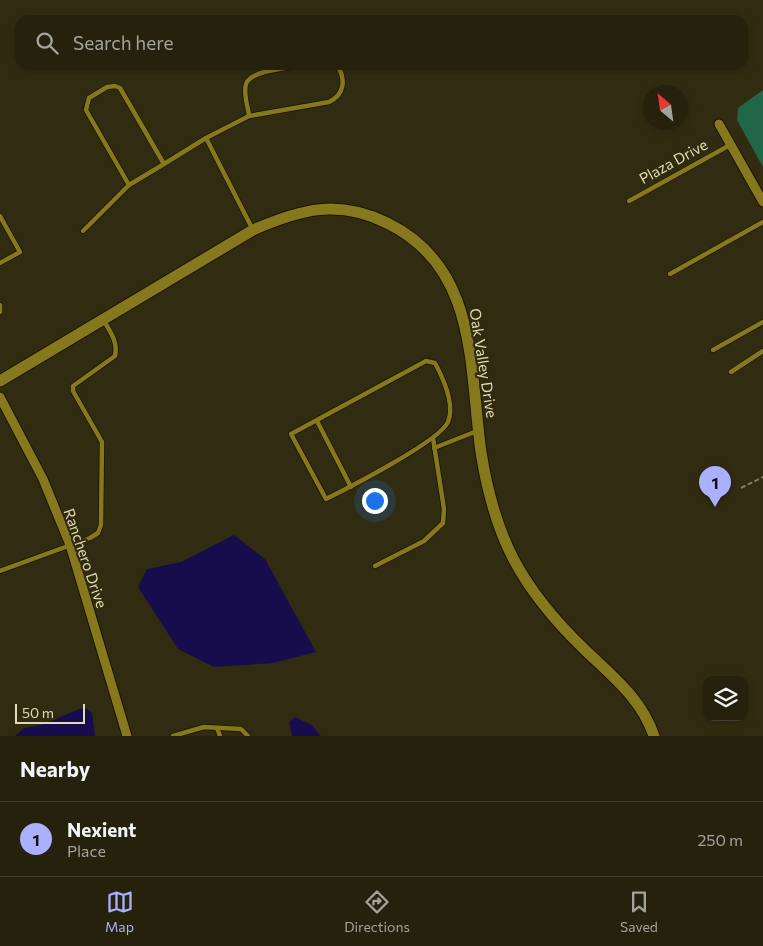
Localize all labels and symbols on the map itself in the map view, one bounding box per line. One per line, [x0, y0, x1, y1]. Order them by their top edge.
north arrow [643, 85, 688, 130]
street label: Plaza Drive [636, 135, 710, 187]
street label: Oak Valley Drive [466, 307, 502, 419]
pin: 1 [699, 466, 731, 507]
your location [362, 488, 388, 514]
street label: Ranchero Drive [61, 506, 111, 610]
scale bar [15, 701, 85, 724]

